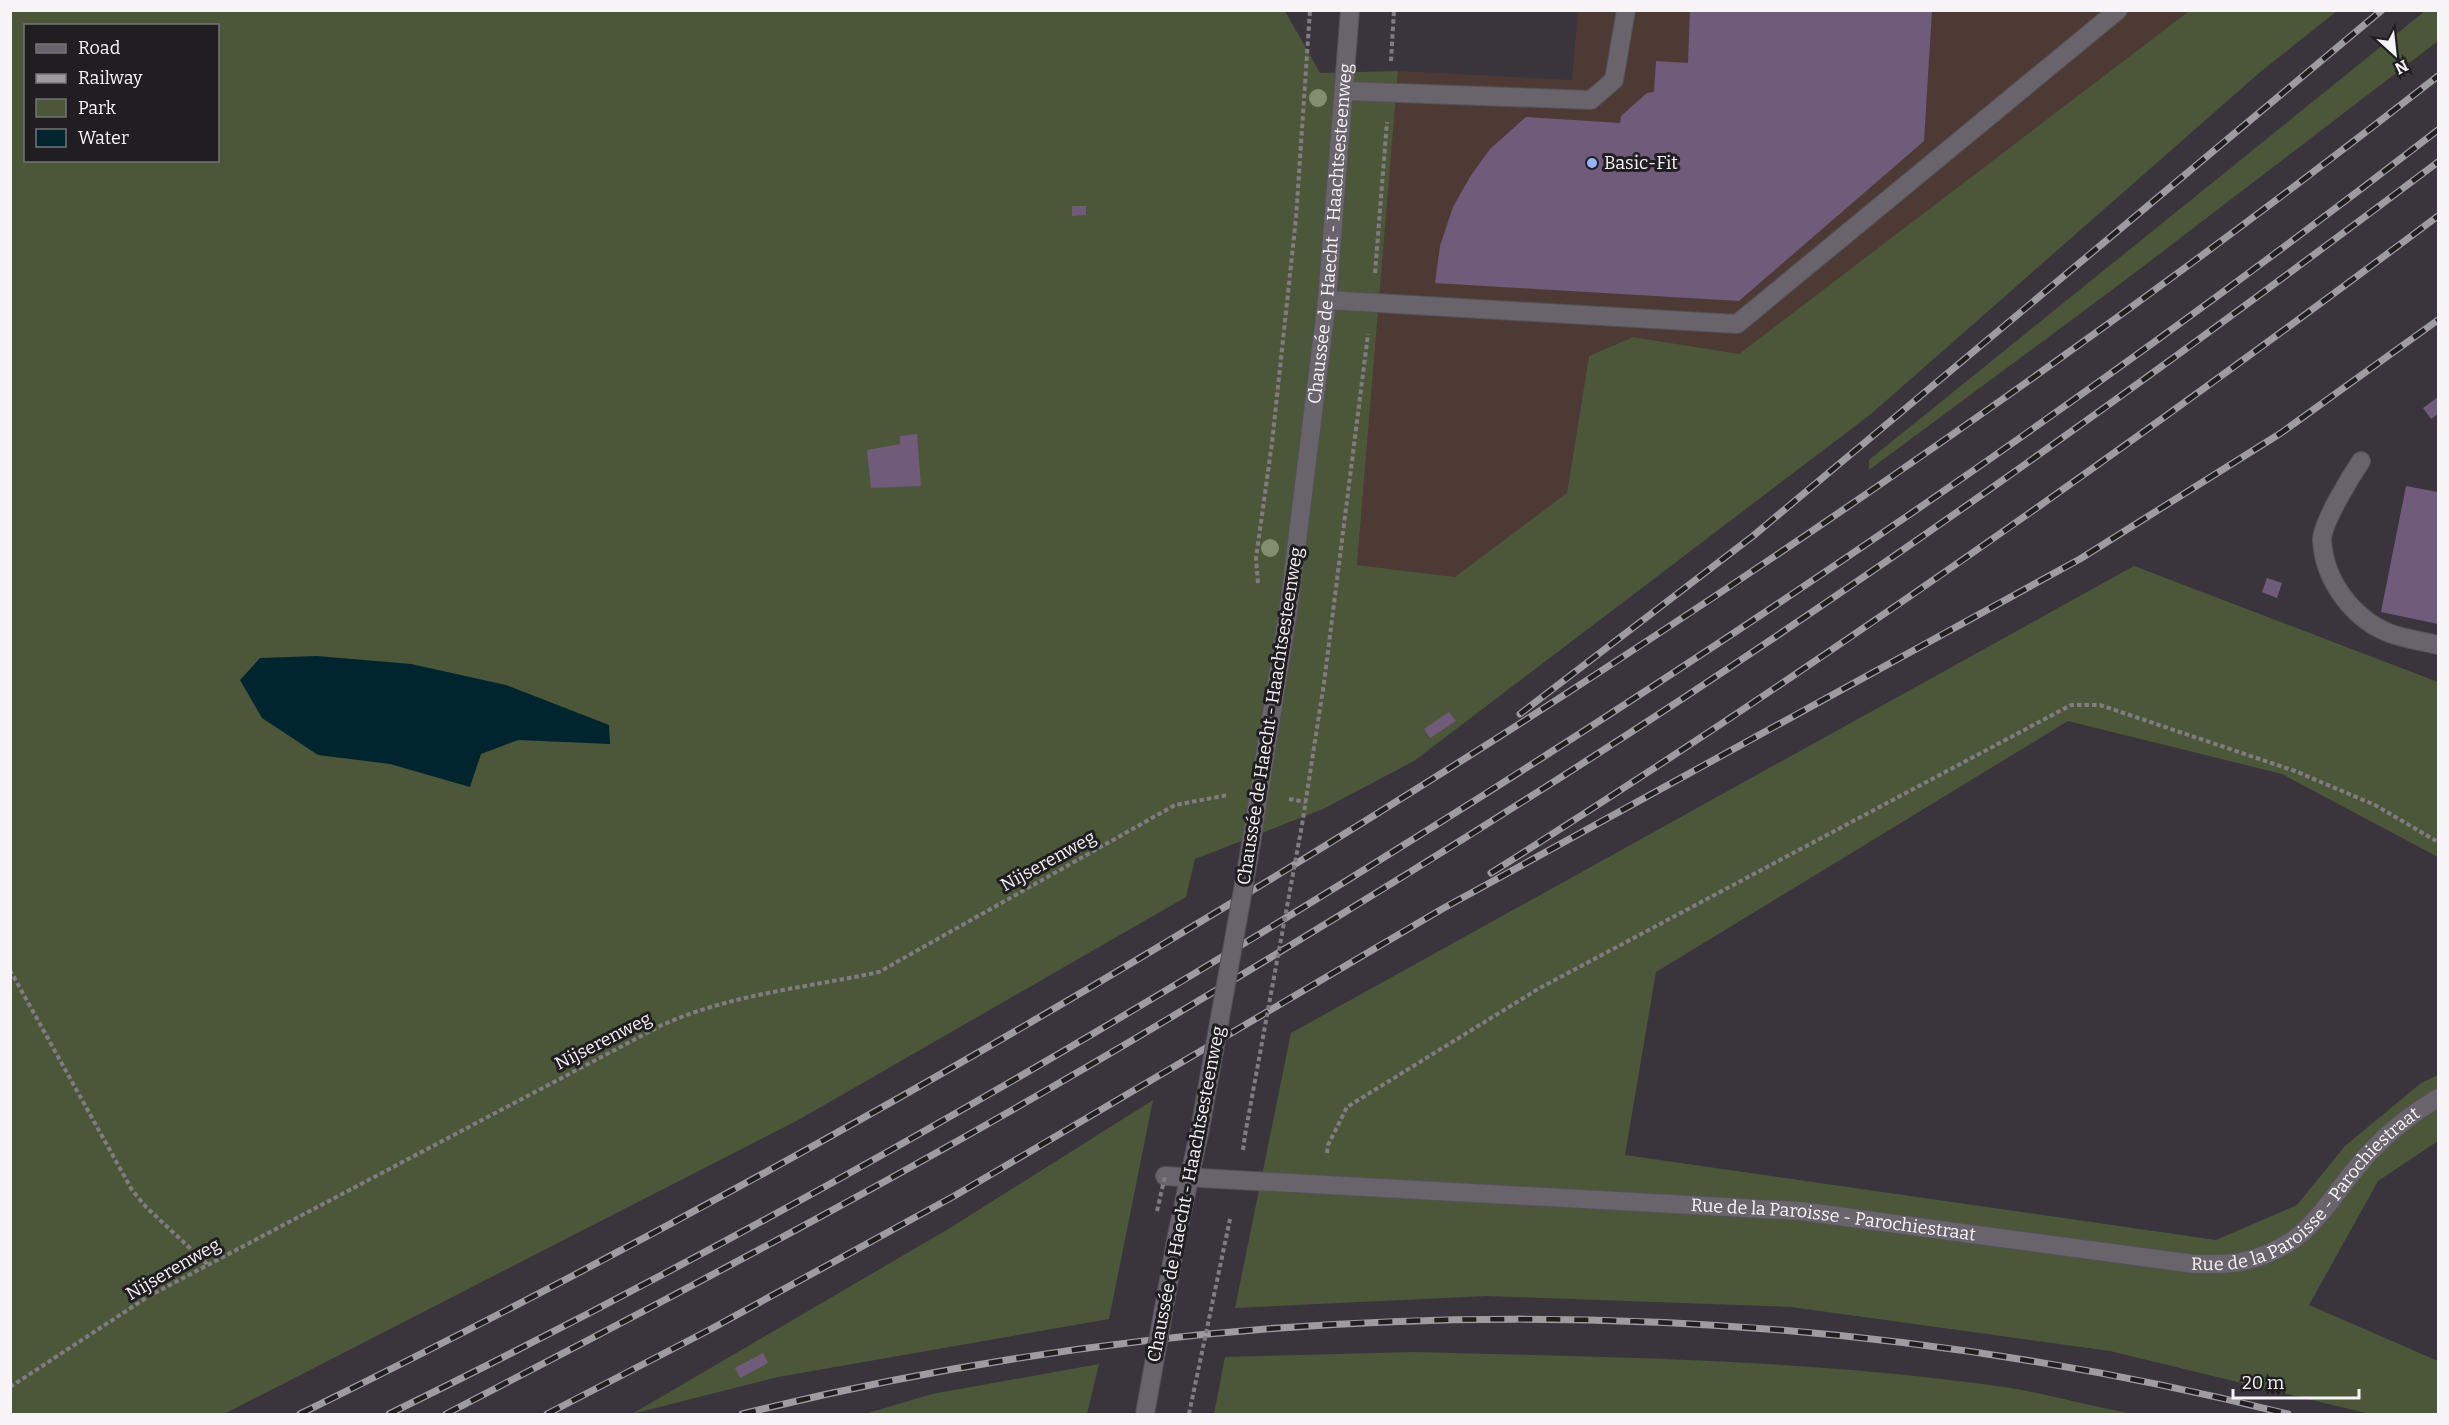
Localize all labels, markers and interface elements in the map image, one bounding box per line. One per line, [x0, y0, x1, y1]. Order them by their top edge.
legend [24, 24, 219, 162]
north arrow [2365, 24, 2425, 84]
text: Road [78, 37, 121, 59]
text: N [2392, 56, 2411, 78]
street label: Chaussée de Haecht - Haachtsesteenweg [1303, 62, 1357, 405]
text: Railway [78, 67, 143, 89]
text: Park [78, 97, 117, 119]
text: Water [78, 127, 129, 149]
place label: Basic-Fit [1604, 152, 1678, 174]
marker: Basic-Fit [1585, 156, 1599, 170]
street label: Chaussée de Haecht - Haachtsesteenweg [1232, 545, 1308, 887]
street label: Nijserenweg [997, 826, 1099, 896]
street label: Nijserenweg [551, 1007, 655, 1075]
street label: Chaussée de Haecht - Haachtsesteenweg [1143, 1024, 1229, 1364]
street label: Rue de la Paroisse - Parochiestraat [2191, 1102, 2424, 1275]
street label: Rue de la Paroisse - Parochiestraat [1690, 1194, 1978, 1246]
street label: Nijserenweg [122, 1233, 224, 1305]
scale bar [2233, 1362, 2359, 1400]
text: 20 m [2242, 1372, 2284, 1394]

